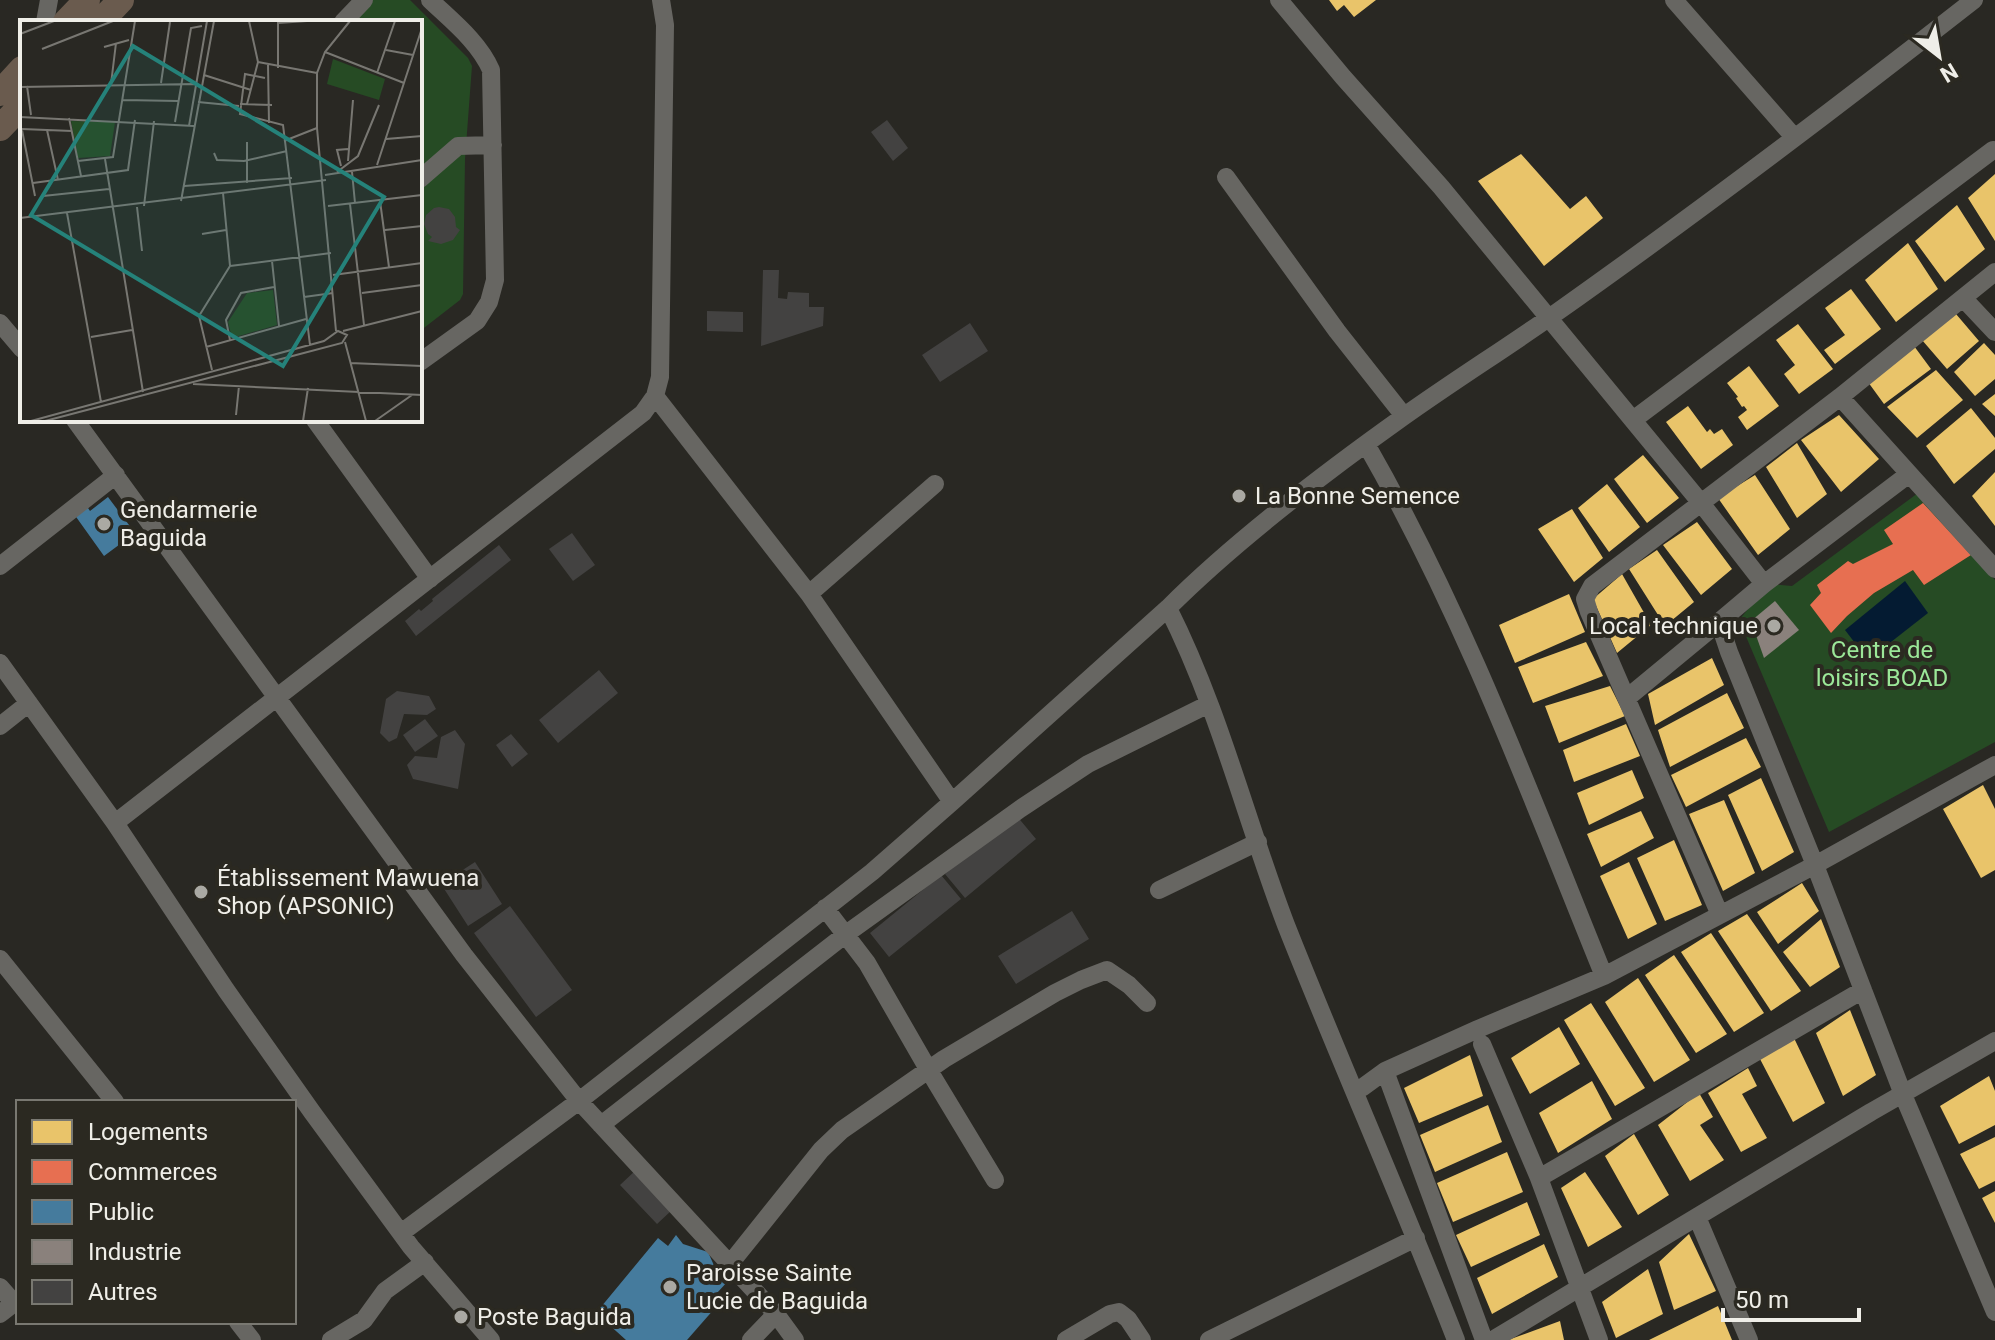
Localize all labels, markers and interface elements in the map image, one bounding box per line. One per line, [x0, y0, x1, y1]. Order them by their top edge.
north arrow [1899, 16, 1979, 96]
inset map [20, 20, 422, 422]
text: N [1936, 58, 1962, 87]
place label: La Bonne Semence [1255, 482, 1460, 510]
marker: La Bonne Semence [1230, 487, 1248, 505]
place label: Gendarmerie Baguida [120, 496, 258, 552]
marker: Gendarmerie Baguida [95, 515, 113, 533]
place label: Local technique [1589, 612, 1758, 640]
marker: Local technique [1765, 617, 1783, 635]
park label: Centre de loisirs BOAD [1816, 636, 1948, 692]
place label: Établissement Mawuena Shop (APSONIC) [217, 864, 479, 920]
marker: Établissement Mawuena Shop (APSONIC) [192, 883, 210, 901]
legend [16, 1100, 296, 1324]
text: Logements [88, 1118, 208, 1146]
text: Commerces [88, 1158, 218, 1186]
text: Public [88, 1198, 154, 1226]
text: Industrie [88, 1238, 181, 1266]
place label: Paroisse Sainte Lucie de Baguida [686, 1259, 868, 1315]
scale bar [1723, 1272, 1859, 1322]
text: Autres [88, 1278, 158, 1306]
marker: Paroisse Sainte Lucie de Baguida [661, 1278, 679, 1296]
text: 50 m [1735, 1286, 1789, 1314]
place label: Poste Baguida [477, 1303, 632, 1331]
marker: Poste Baguida [452, 1308, 470, 1326]

